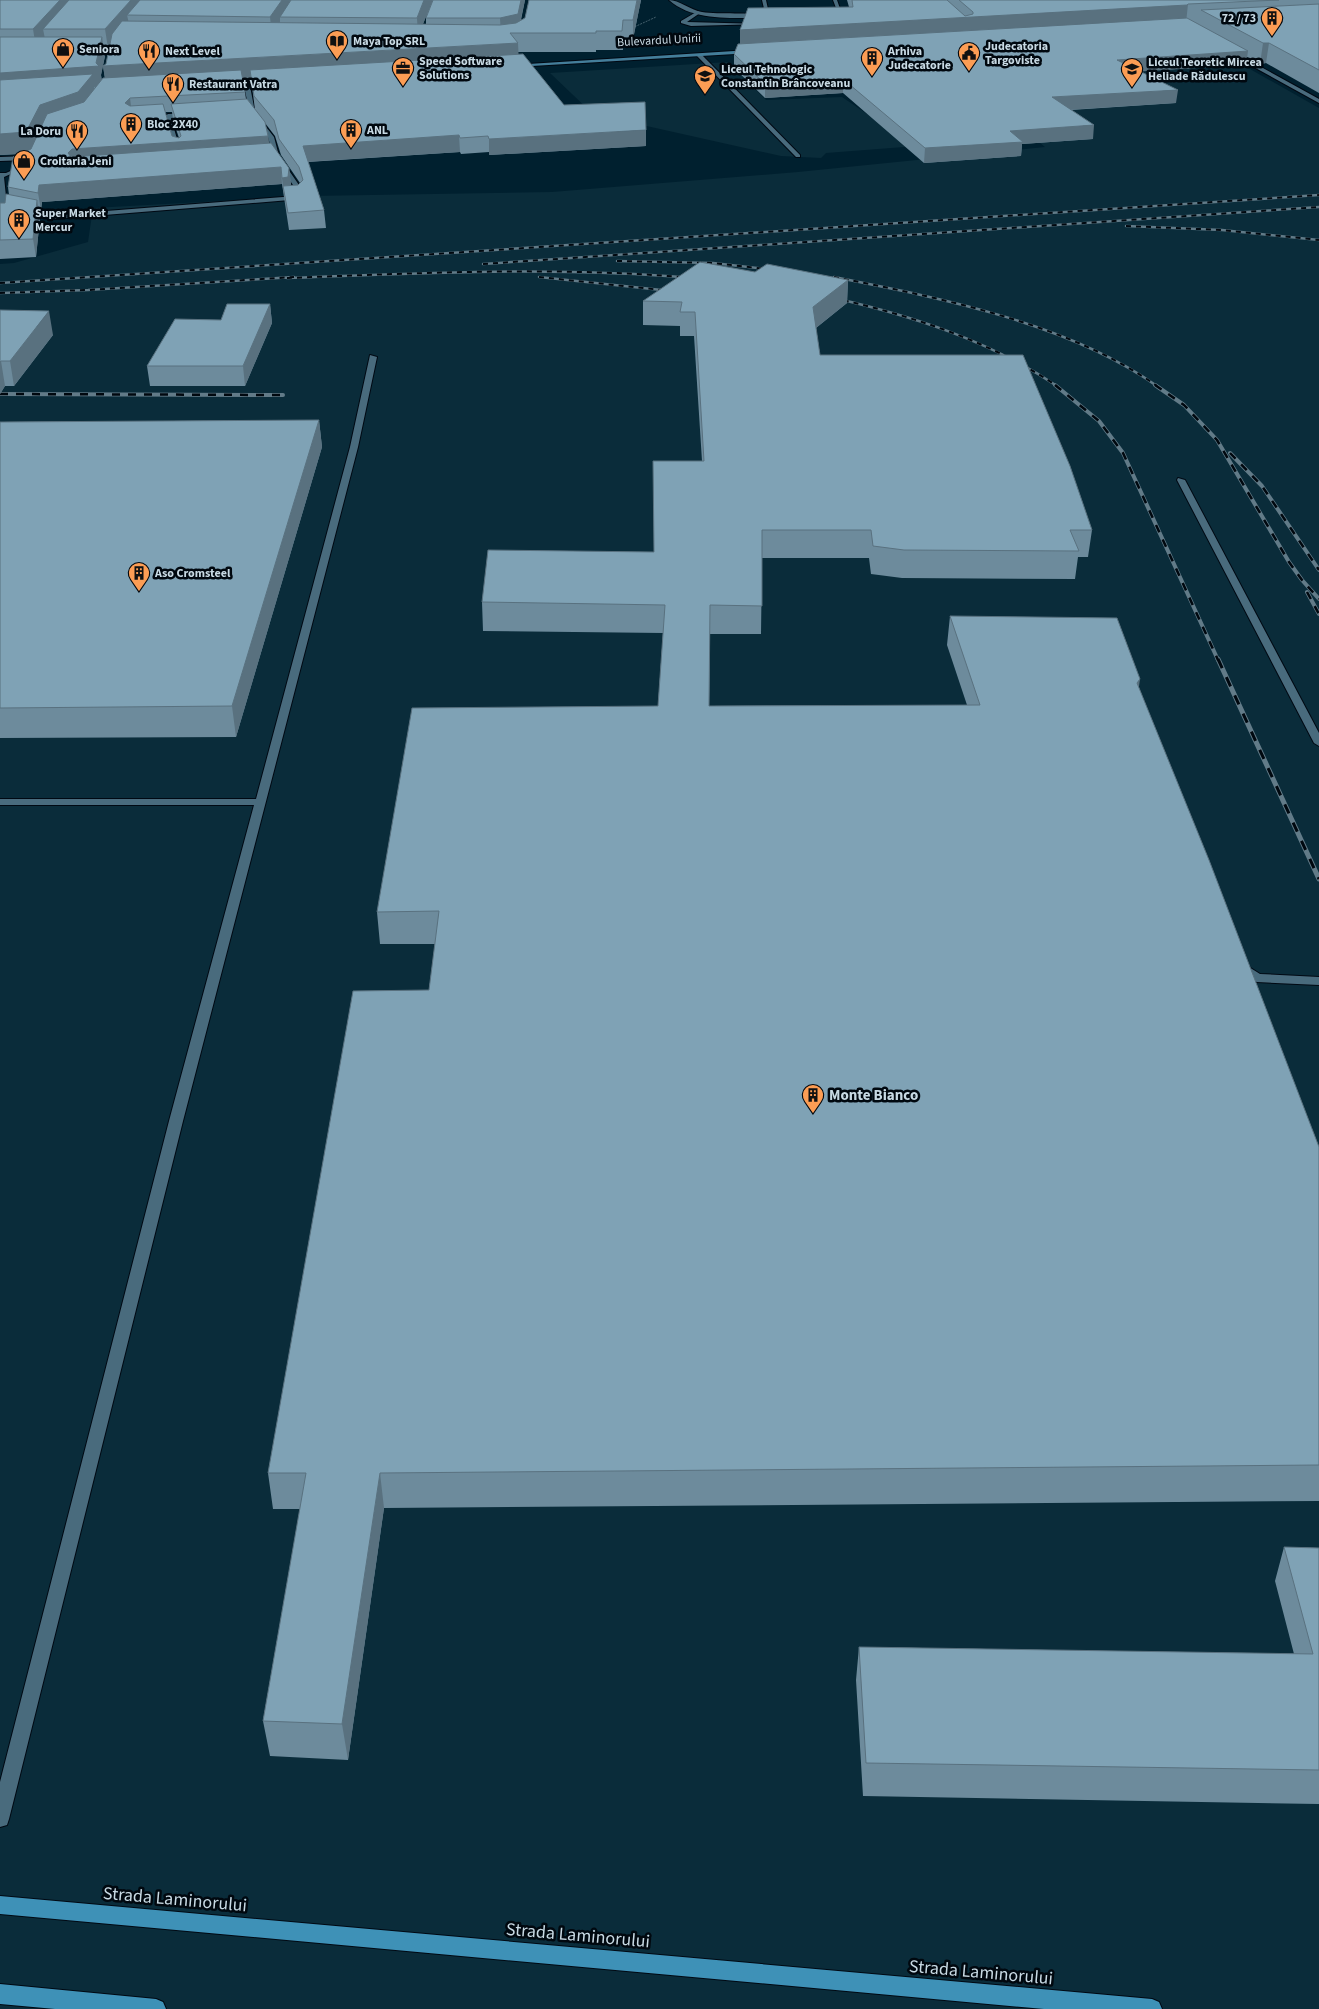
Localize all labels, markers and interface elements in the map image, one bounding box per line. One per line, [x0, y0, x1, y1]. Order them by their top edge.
building icon: 72 / 73 [1260, 6, 1284, 37]
place label: 72 / 73 [1222, 10, 1256, 27]
library icon: Maya Top SRL [325, 29, 349, 60]
street label: Bulevardul Unirii [617, 30, 702, 51]
place label: Maya Top SRL [353, 33, 425, 50]
shop icon: Seniora [51, 37, 75, 68]
place label: Judecatoria Targoviste [985, 38, 1048, 69]
restaurant icon: Next Level [137, 39, 161, 70]
place label: Seniora [79, 41, 120, 58]
public building icon: Judecatoria Targoviste [957, 41, 981, 72]
place label: Next Level [165, 43, 220, 60]
place label: Arhiva Judecatorie [887, 43, 951, 74]
building icon: Arhiva Judecatorie [860, 46, 884, 77]
place label: Speed Software Solutions [419, 53, 502, 84]
place label: Liceul Teoretic Mircea Heliade Rădulescu [1148, 54, 1262, 85]
office icon: Speed Software Solutions [391, 56, 415, 87]
school or university icon: Liceul Teoretic Mircea Heliade Rădulescu [1120, 57, 1144, 88]
place label: Liceul Tehnologic Constantin Brâncoveanu [721, 61, 850, 92]
school or university icon: Liceul Tehnologic Constantin Brâncoveanu [693, 64, 717, 95]
restaurant icon: Restaurant Vatra [161, 72, 185, 103]
place label: Restaurant Vatra [189, 76, 277, 93]
building icon: Bloc 2X40 [119, 112, 143, 143]
place label: Bloc 2X40 [147, 116, 198, 133]
building icon: ANL [339, 118, 363, 149]
restaurant icon: La Doru [65, 119, 89, 150]
place label: ANL [366, 122, 388, 139]
place label: La Doru [20, 123, 61, 140]
shop icon: Croitaria Jeni [12, 149, 36, 180]
place label: Croitaria Jeni [40, 153, 112, 170]
place label: Super Market Mercur [35, 205, 106, 236]
building icon: Super Market Mercur [7, 208, 31, 239]
building icon: Aso Cromsteel [127, 561, 151, 592]
place label: Aso Cromsteel [154, 565, 231, 582]
building icon: Monte Bianco [801, 1083, 825, 1114]
place label: Monte Bianco [829, 1085, 918, 1106]
street label: Strada Laminorului [102, 1881, 248, 1918]
street label: Strada Laminorului [505, 1917, 651, 1954]
street label: Strada Laminorului [908, 1954, 1054, 1991]

